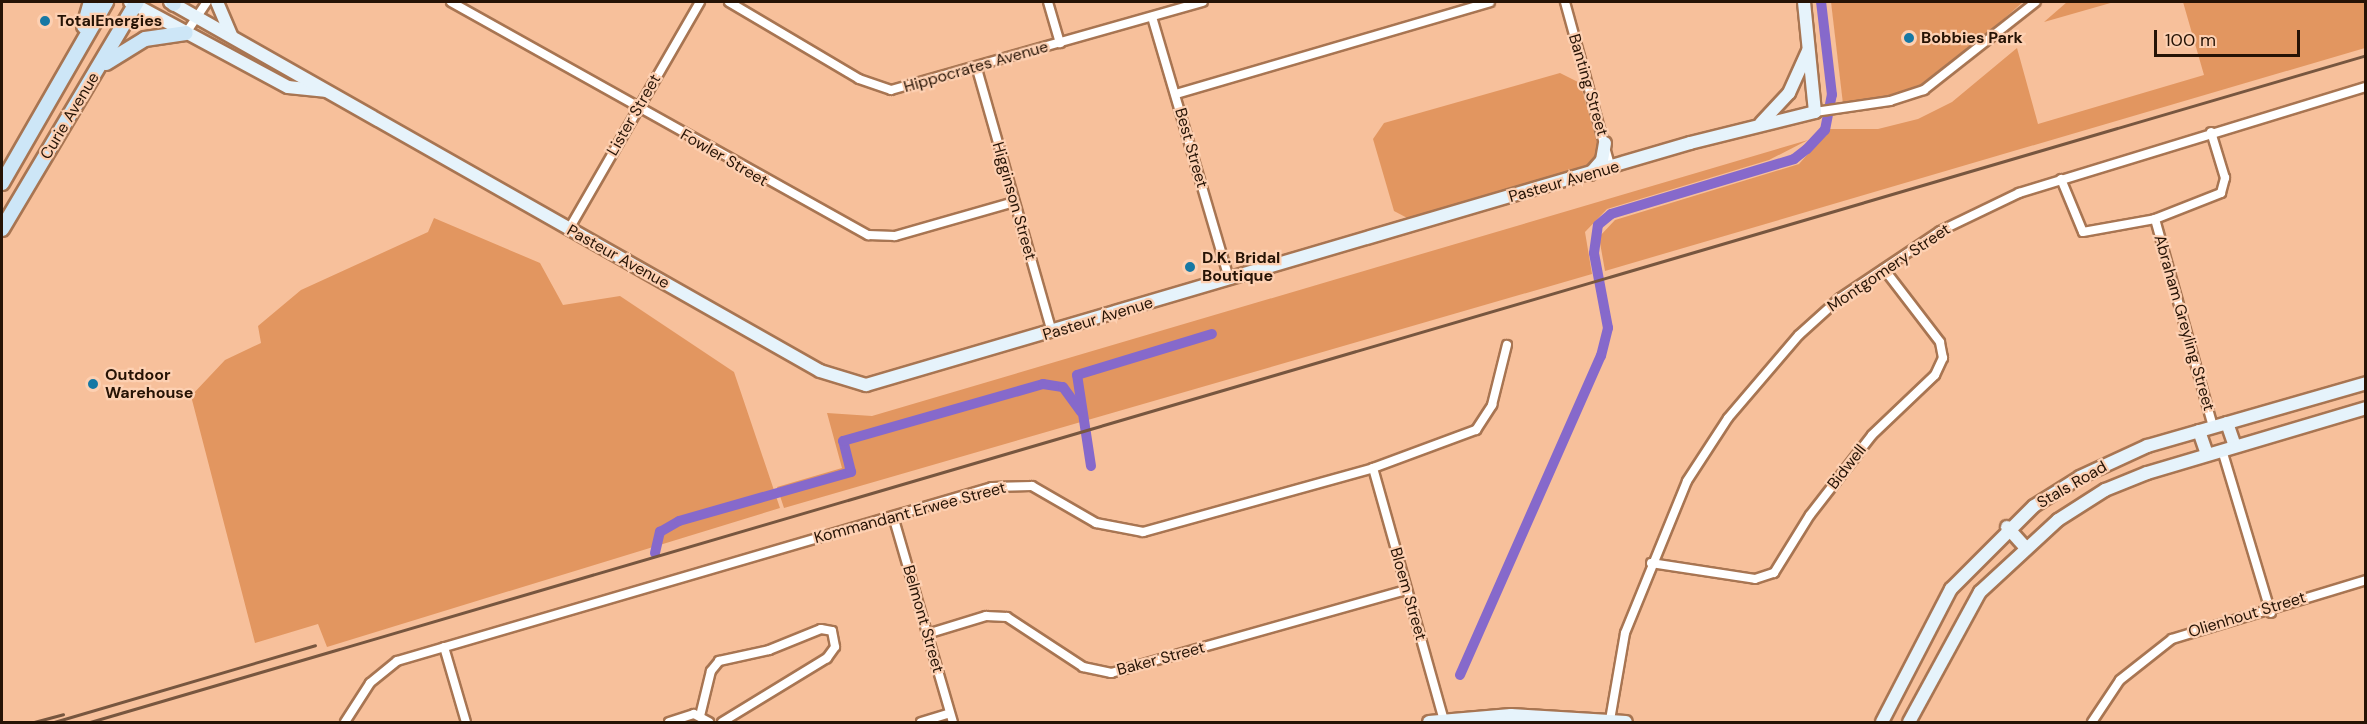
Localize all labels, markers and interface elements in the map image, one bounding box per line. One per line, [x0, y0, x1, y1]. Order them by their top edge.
place label: TotalEnergies [57, 11, 162, 31]
marker: TotalEnergies [38, 14, 52, 28]
scale bar [2157, 18, 2302, 56]
place label: Bobbies Park [1921, 28, 2023, 48]
text: 100 m [2165, 28, 2216, 52]
marker: Bobbies Park [1902, 31, 1916, 45]
street label: Banting Street [1564, 32, 1612, 138]
street label: Hippocrates Avenue [901, 37, 1051, 97]
street label: Curie Avenue [37, 69, 103, 163]
street label: Lister Street [603, 71, 665, 159]
street label: Best Street [1170, 106, 1212, 190]
street label: Fowler Street [677, 125, 771, 191]
street label: Higginson Street [988, 140, 1040, 262]
street label: Pasteur Avenue [1506, 157, 1622, 207]
street label: Montgomery Street [1824, 220, 1954, 316]
street label: Pasteur Avenue [563, 221, 673, 293]
street label: Abraham Greyling Street [2150, 233, 2218, 413]
place label: D.K. Bridal Boutique [1202, 248, 1280, 286]
marker: D.K. Bridal Boutique [1183, 260, 1197, 274]
street label: Pasteur Avenue [1041, 293, 1155, 345]
place label: Outdoor Warehouse [105, 365, 193, 403]
marker: Outdoor Warehouse [86, 377, 100, 391]
street label: Bidwell [1824, 441, 1870, 493]
street label: Stals Road [2034, 457, 2110, 513]
street label: Kommandant Erwee Street [812, 478, 1008, 548]
street label: Bloem Street [1386, 545, 1430, 643]
street label: Belmont Street [898, 563, 948, 675]
street label: Olienhout Street [2186, 588, 2308, 642]
street label: Baker Street [1115, 638, 1207, 680]

